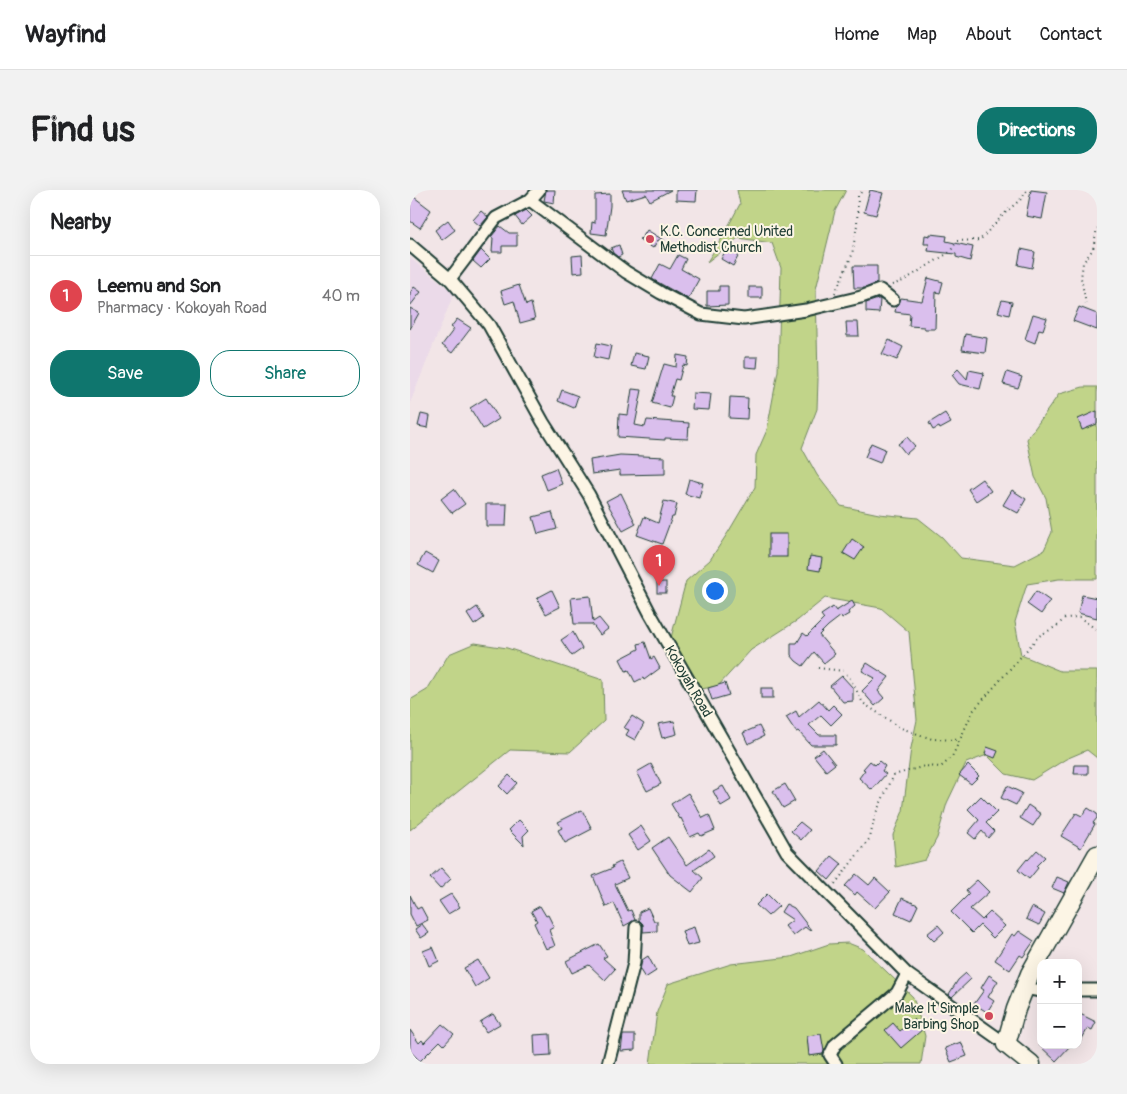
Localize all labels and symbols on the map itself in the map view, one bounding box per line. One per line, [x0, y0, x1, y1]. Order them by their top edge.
place label: K.C. Concerned United Methodist Church [660, 223, 793, 256]
marker: K.C. Concerned United Methodist Church [644, 233, 656, 245]
pin: 1 [643, 545, 675, 586]
your location [702, 578, 728, 604]
street label: Kokoyah Road [661, 642, 716, 720]
place label: Make It Simple Barbing Shop [894, 1000, 979, 1033]
marker: Make It Simple Barbing Shop [983, 1010, 995, 1022]

